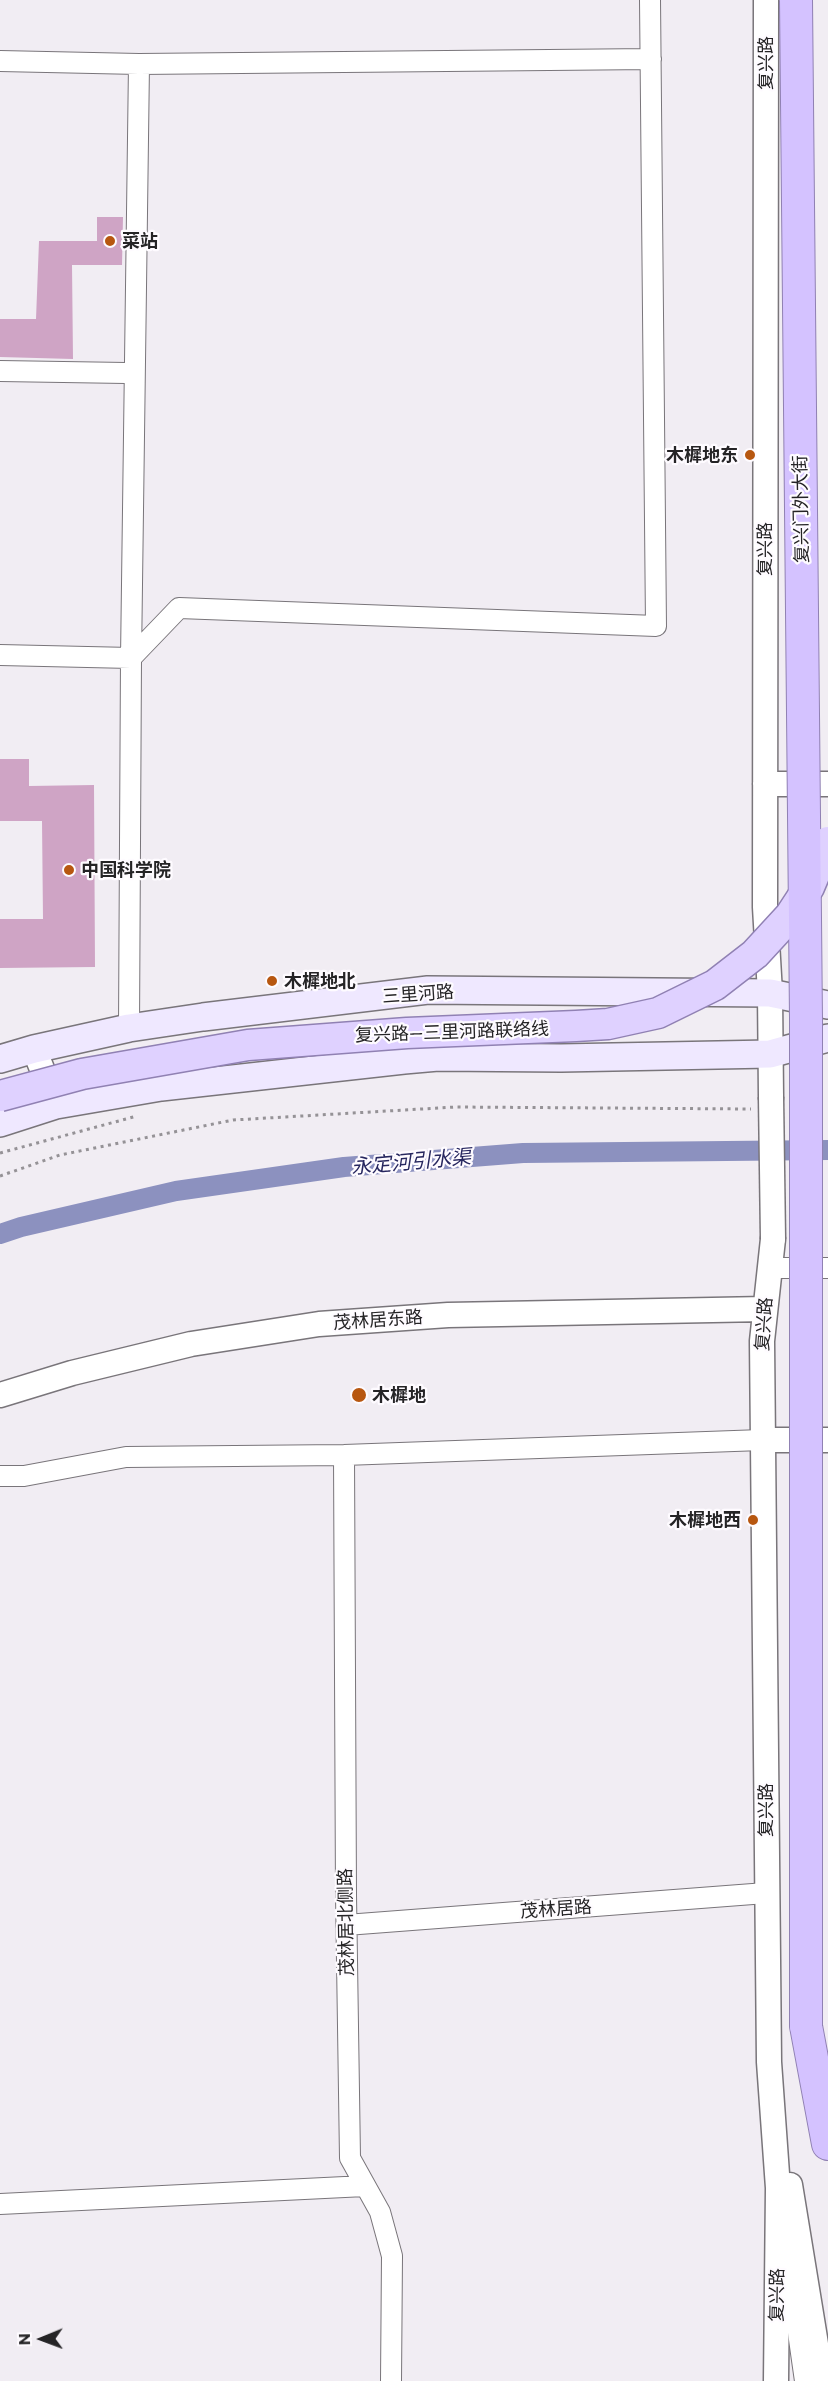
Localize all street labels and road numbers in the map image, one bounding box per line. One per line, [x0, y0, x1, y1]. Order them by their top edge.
street label: 复兴路 [755, 36, 777, 90]
street label: 复兴门外大街 [789, 455, 813, 563]
street label: 复兴路 [754, 522, 776, 576]
street label: 三里河路 [381, 981, 455, 1007]
street label: 复兴路—三里河路联络线 [355, 1018, 549, 1046]
street label: 复兴路 [751, 1296, 777, 1352]
street label: 茂林居东路 [332, 1306, 424, 1334]
street label: 复兴路 [755, 1783, 777, 1837]
street label: 茂林居北侧路 [334, 1868, 358, 1976]
street label: 茂林居路 [519, 1896, 593, 1922]
street label: 复兴路 [766, 2268, 788, 2322]

